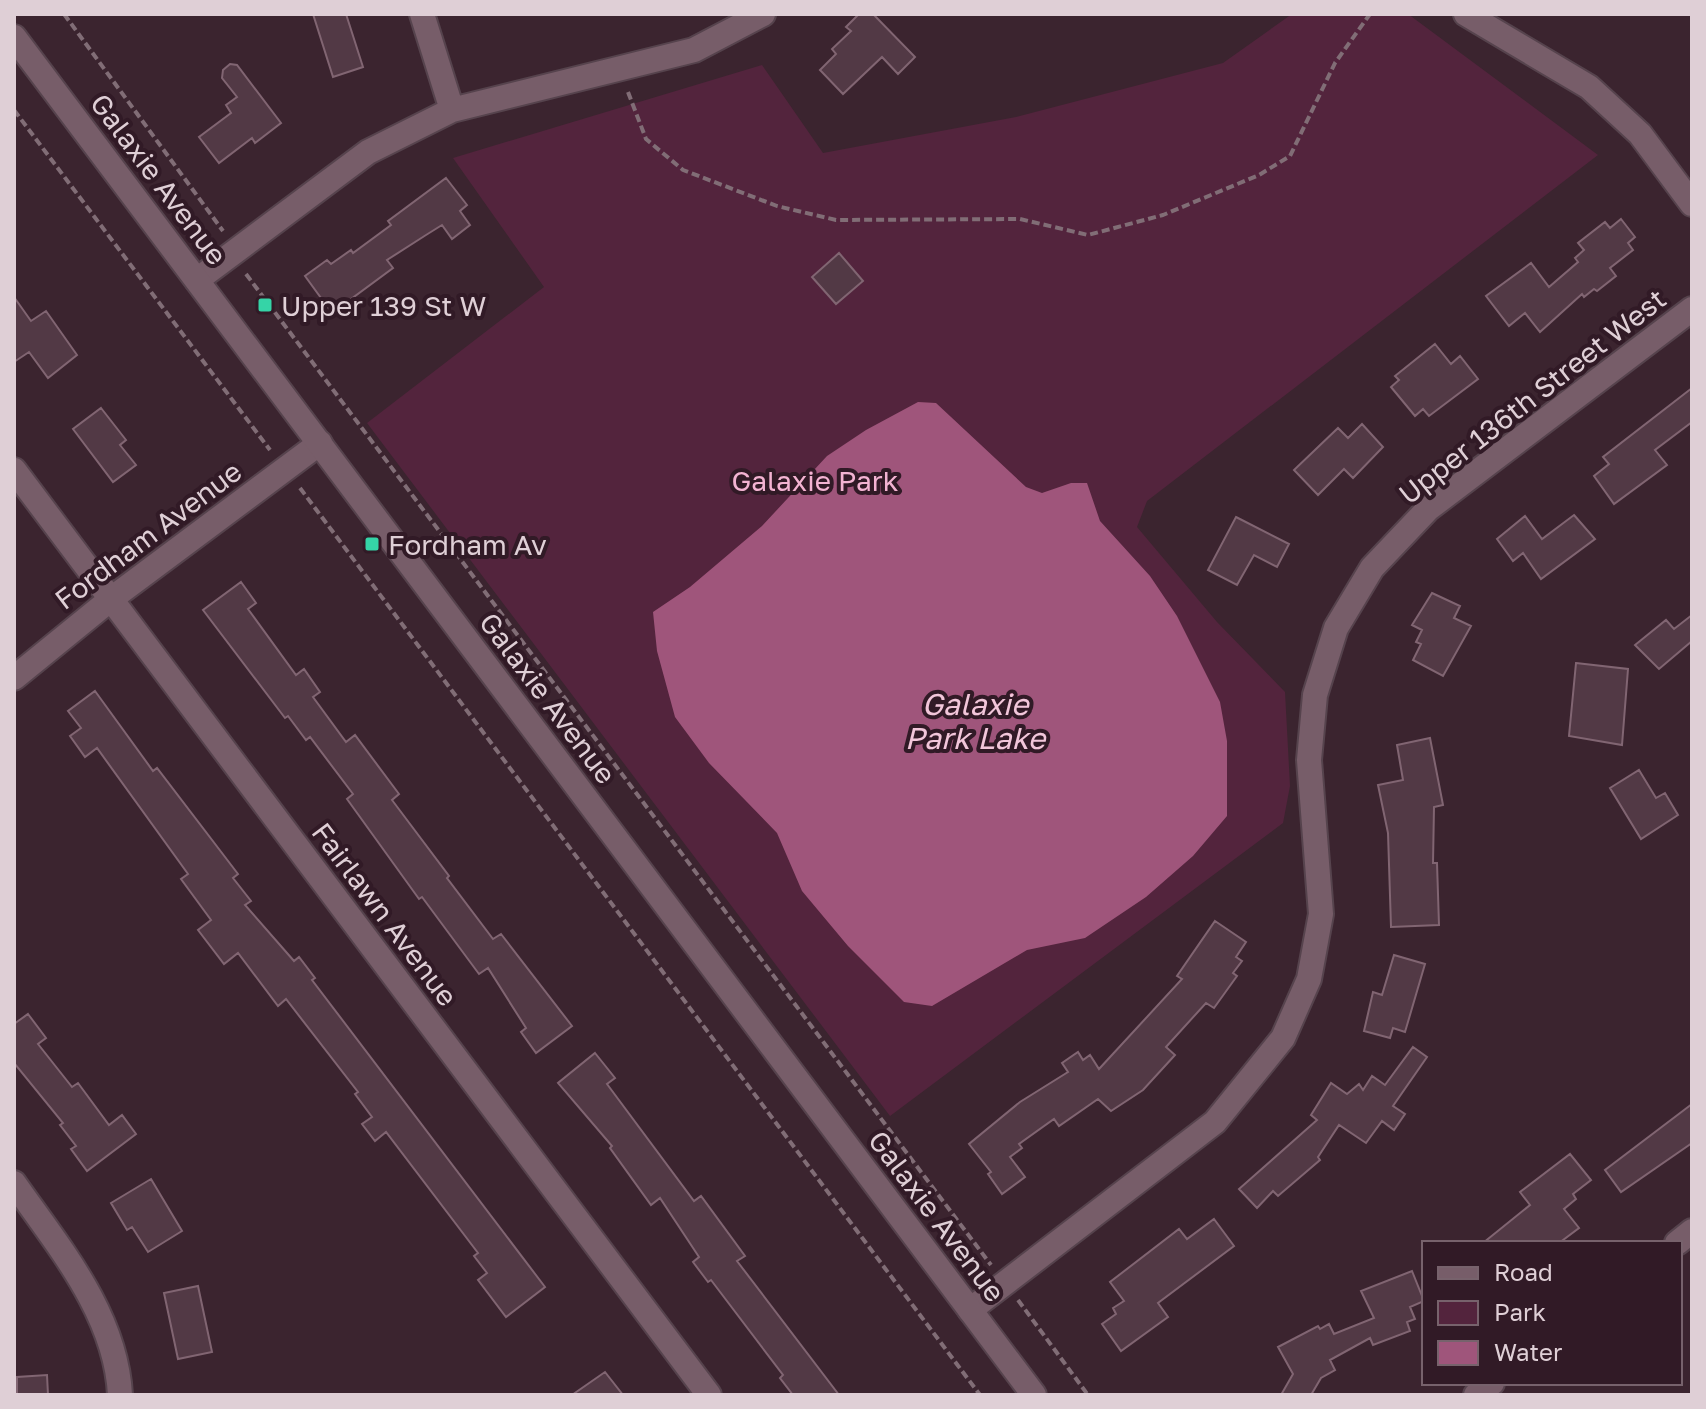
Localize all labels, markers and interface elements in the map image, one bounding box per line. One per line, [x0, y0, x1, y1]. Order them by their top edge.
street label: Galaxie Avenue [84, 87, 234, 271]
street label: Upper 136th Street West [1392, 282, 1672, 510]
place label: Upper 139 St W [281, 289, 487, 322]
marker: Upper 139 St W [256, 296, 274, 314]
street label: Fordham Avenue [48, 454, 248, 616]
park label: Galaxie Park [731, 464, 899, 497]
place label: Fordham Av [388, 528, 547, 561]
marker: Fordham Av [363, 535, 381, 553]
street label: Galaxie Avenue [473, 606, 623, 790]
water label: Galaxie Park Lake [905, 686, 1048, 756]
street label: Fairlawn Avenue [305, 816, 465, 1012]
street label: Galaxie Avenue [862, 1124, 1012, 1308]
legend [1422, 1241, 1682, 1385]
text: Road [1494, 1257, 1553, 1286]
text: Park [1494, 1297, 1546, 1326]
text: Water [1494, 1337, 1562, 1366]

